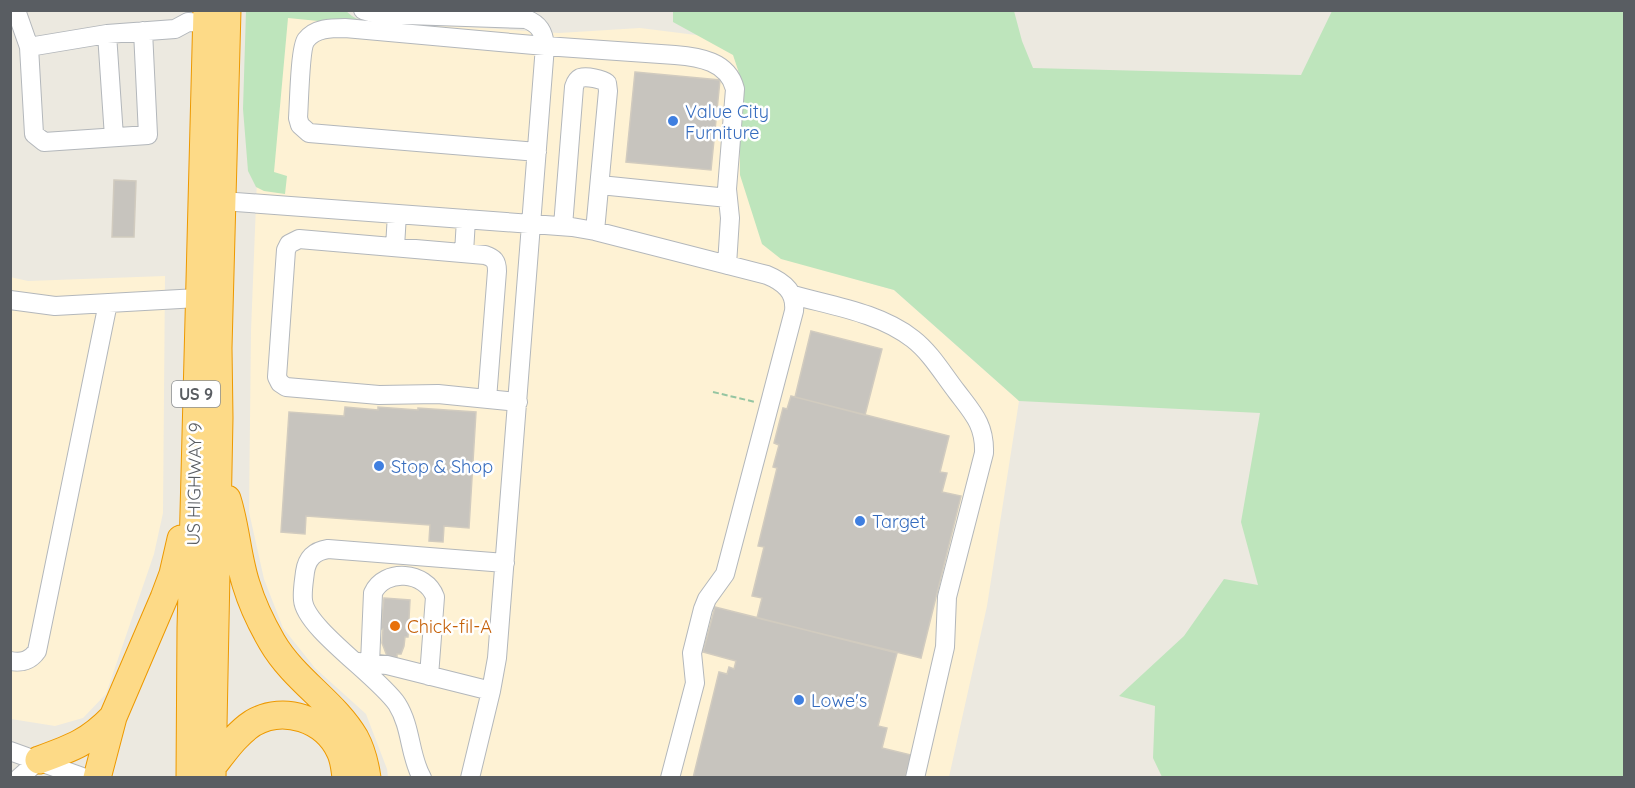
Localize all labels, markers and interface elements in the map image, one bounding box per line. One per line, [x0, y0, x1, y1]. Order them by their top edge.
place label: Value City Furniture [685, 100, 769, 144]
marker: Value City Furniture [666, 114, 680, 128]
road number: US 9 [172, 381, 220, 407]
street label: US HIGHWAY 9 [181, 422, 207, 546]
place label: Stop & Shop [391, 455, 493, 478]
marker: Stop & Shop [372, 459, 386, 473]
place label: Target [872, 510, 926, 533]
marker: Target [853, 514, 867, 528]
place label: Chick-fil-A [407, 615, 492, 638]
marker: Chick-fil-A [388, 619, 402, 633]
place label: Lowe's [811, 689, 867, 712]
marker: Lowe's [792, 693, 806, 707]

